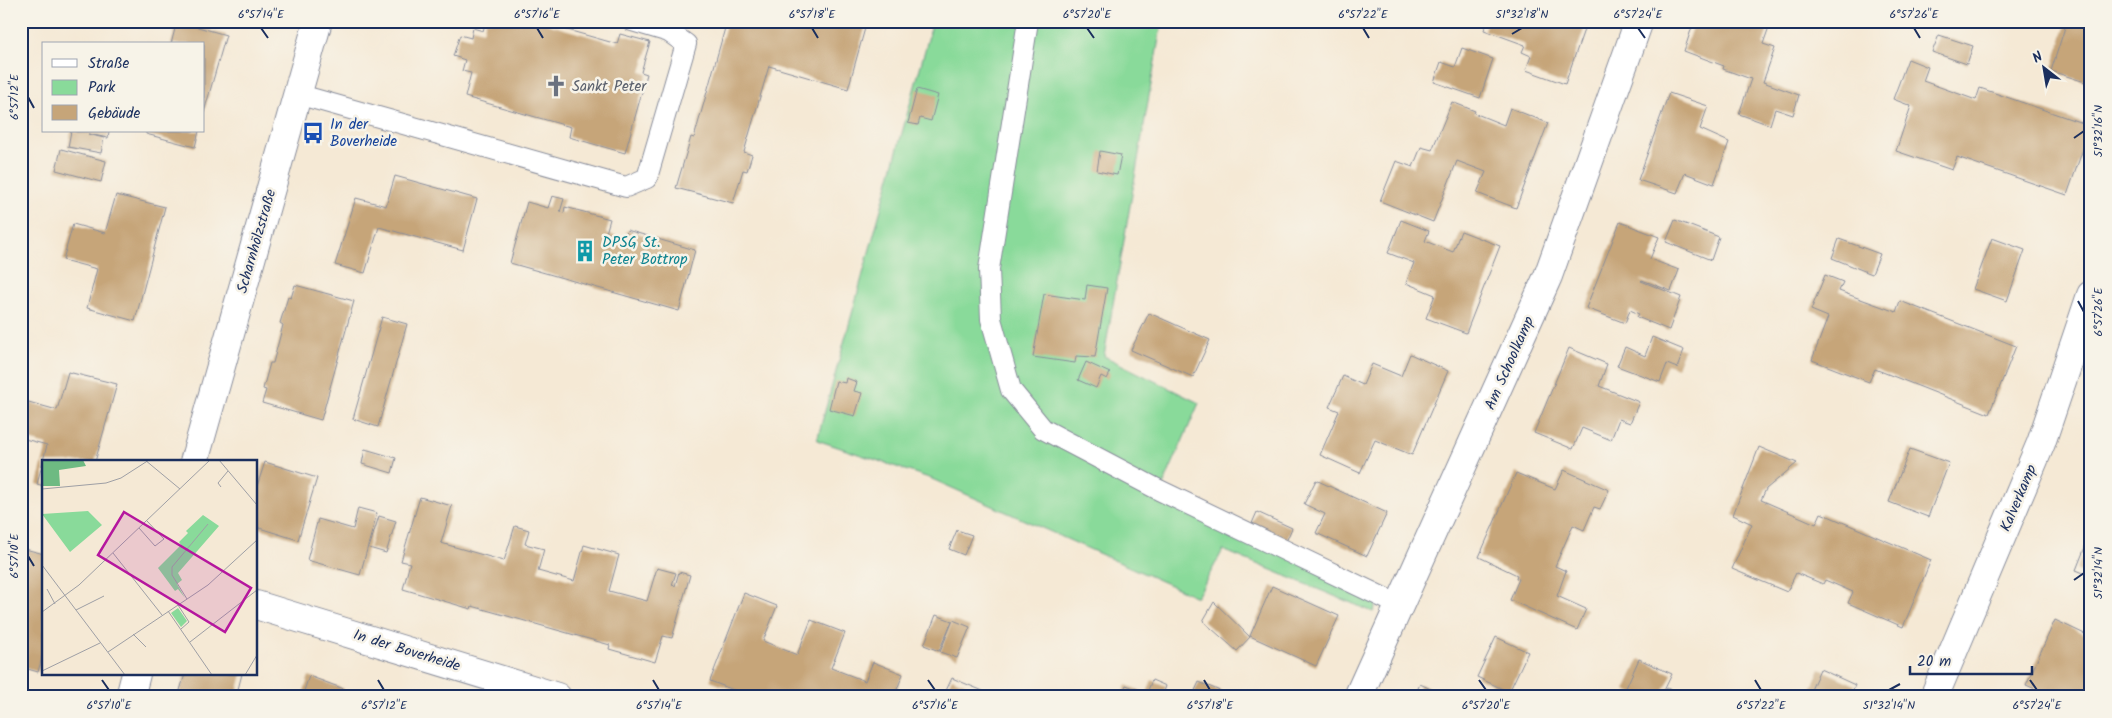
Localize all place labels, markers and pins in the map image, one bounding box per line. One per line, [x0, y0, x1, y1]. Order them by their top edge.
church icon: Sankt Peter [543, 73, 569, 99]
place label: Sankt Peter [572, 75, 647, 99]
place label: In der Boverheide [330, 113, 397, 154]
bus stop icon: In der Boverheide [300, 120, 326, 146]
place label: DPSG St. Peter Bottrop [602, 231, 687, 272]
building icon: DPSG St. Peter Bottrop [572, 238, 598, 264]

